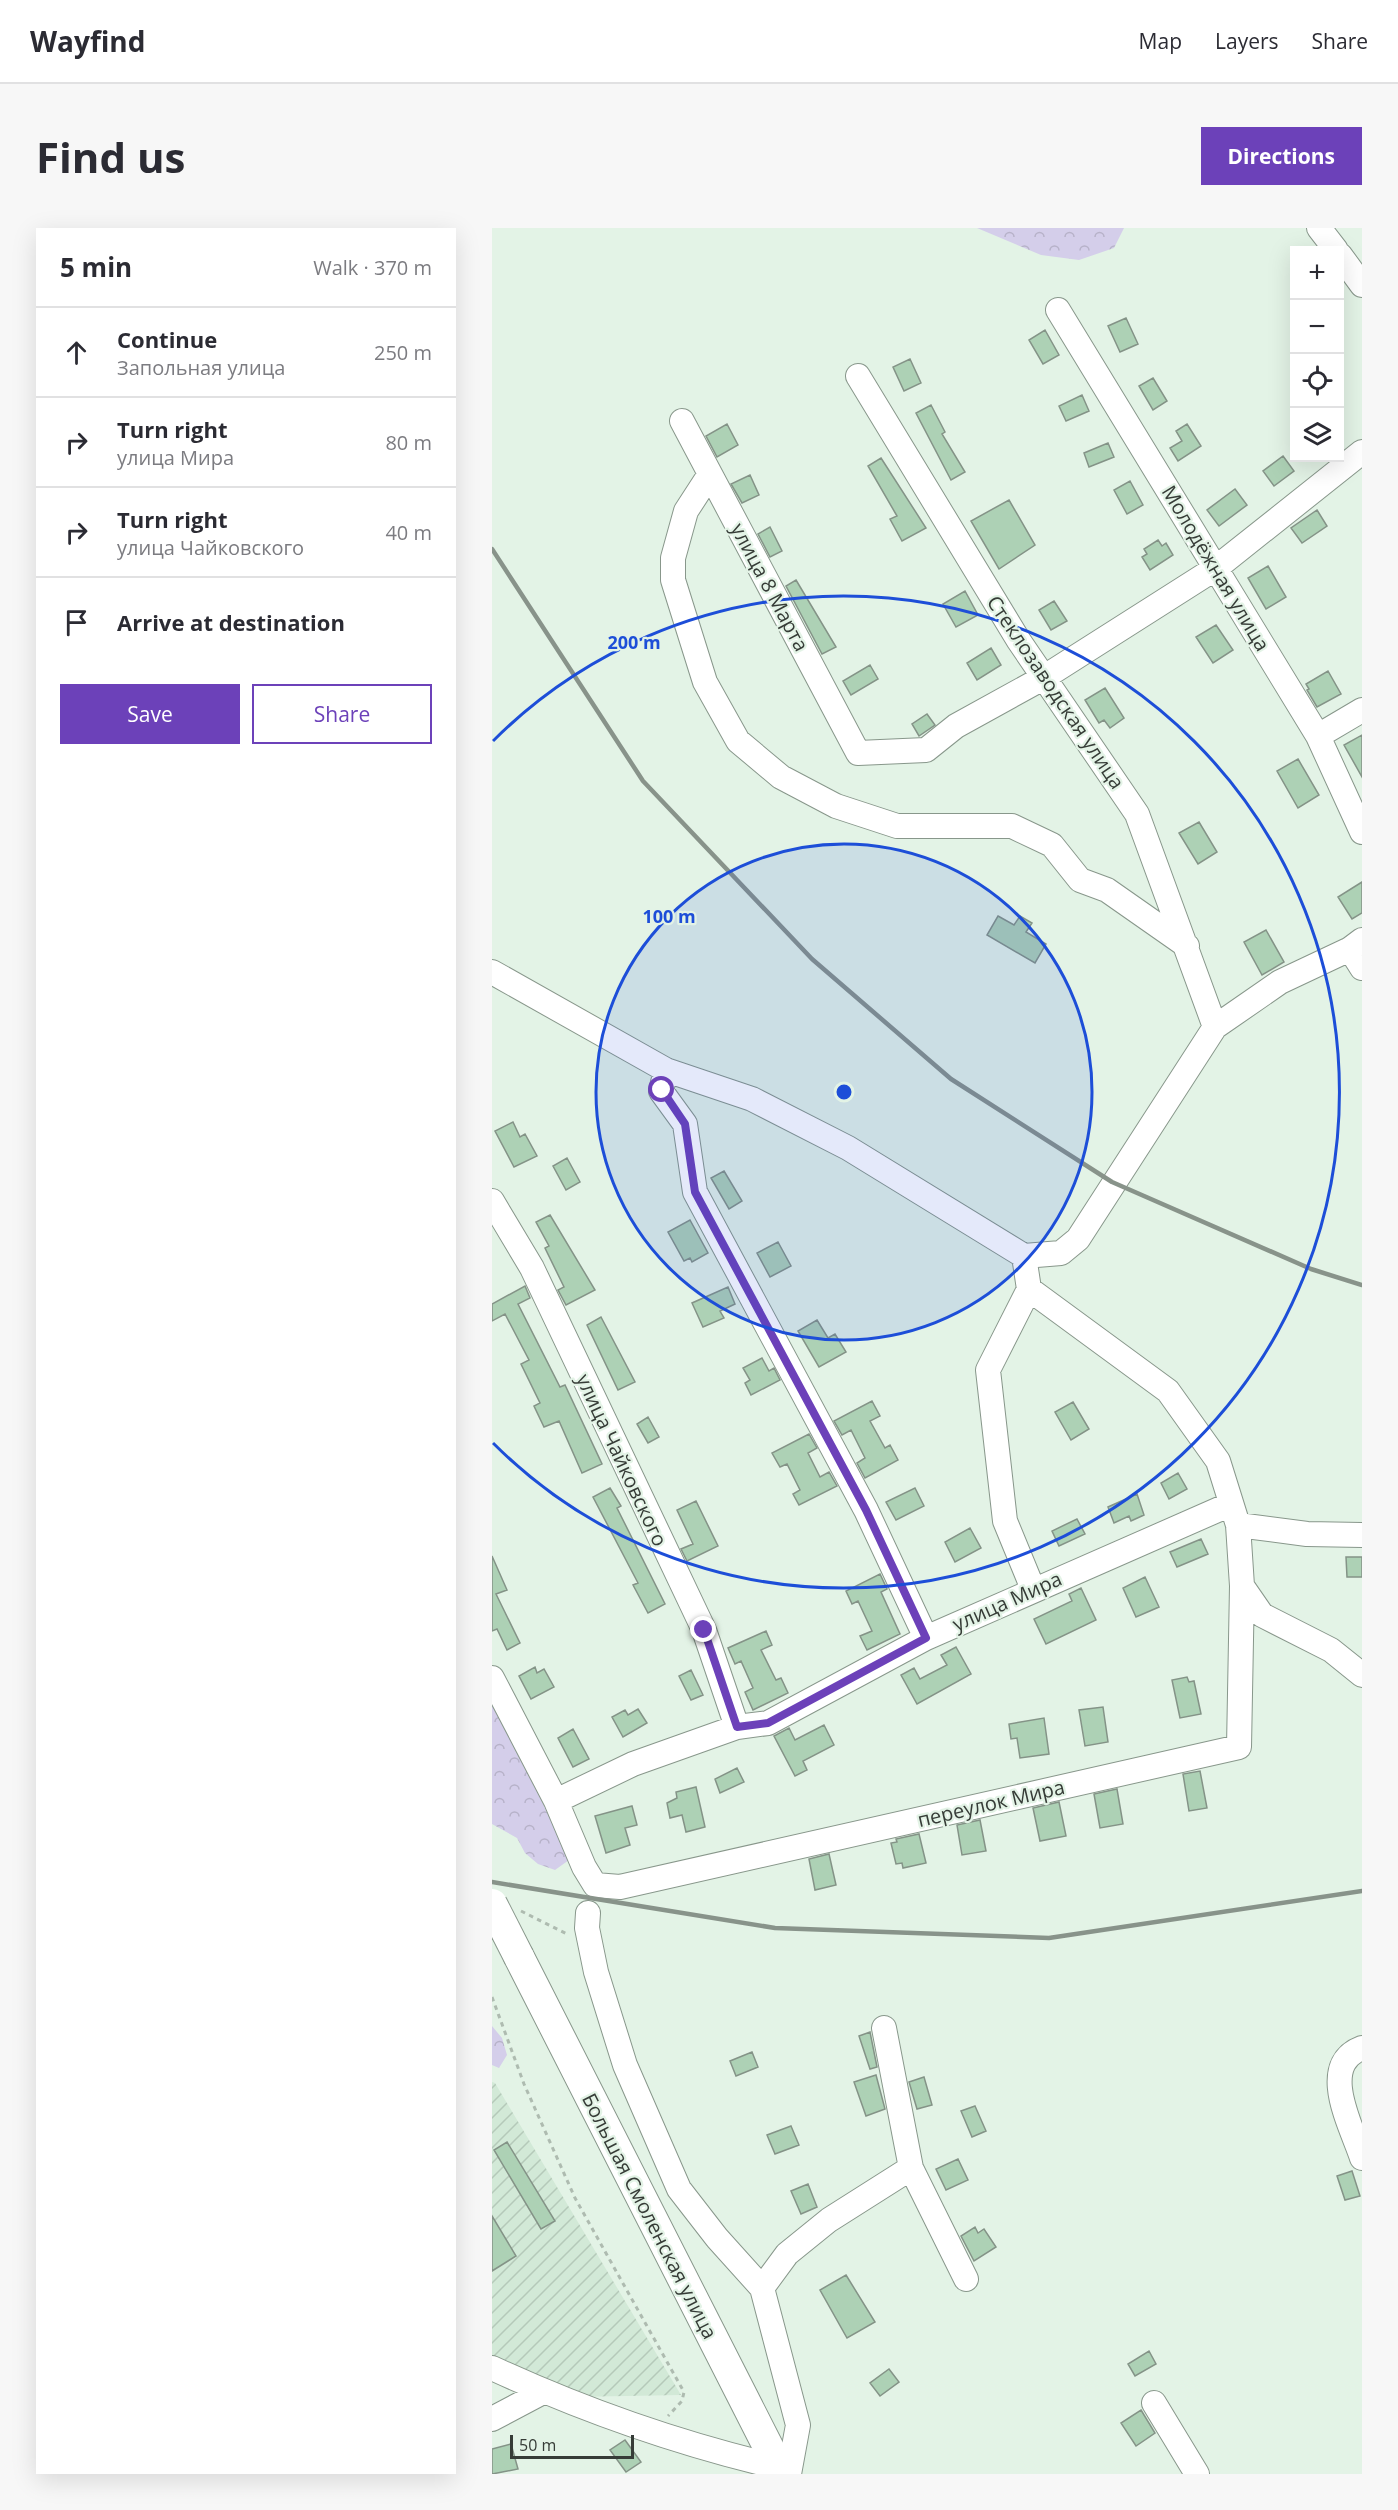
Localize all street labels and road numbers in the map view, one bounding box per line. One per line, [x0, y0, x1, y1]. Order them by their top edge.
street label: Молодёжная улица [1156, 480, 1276, 656]
street label: улица 8 Марта [725, 518, 815, 656]
street label: Стеклозаводская улица [981, 590, 1131, 794]
street label: улица Чайковского [570, 1369, 674, 1551]
street label: улица Мира [948, 1565, 1066, 1637]
street label: переулок Мира [915, 1773, 1067, 1833]
street label: Большая Смоленская улица [576, 2089, 724, 2343]

